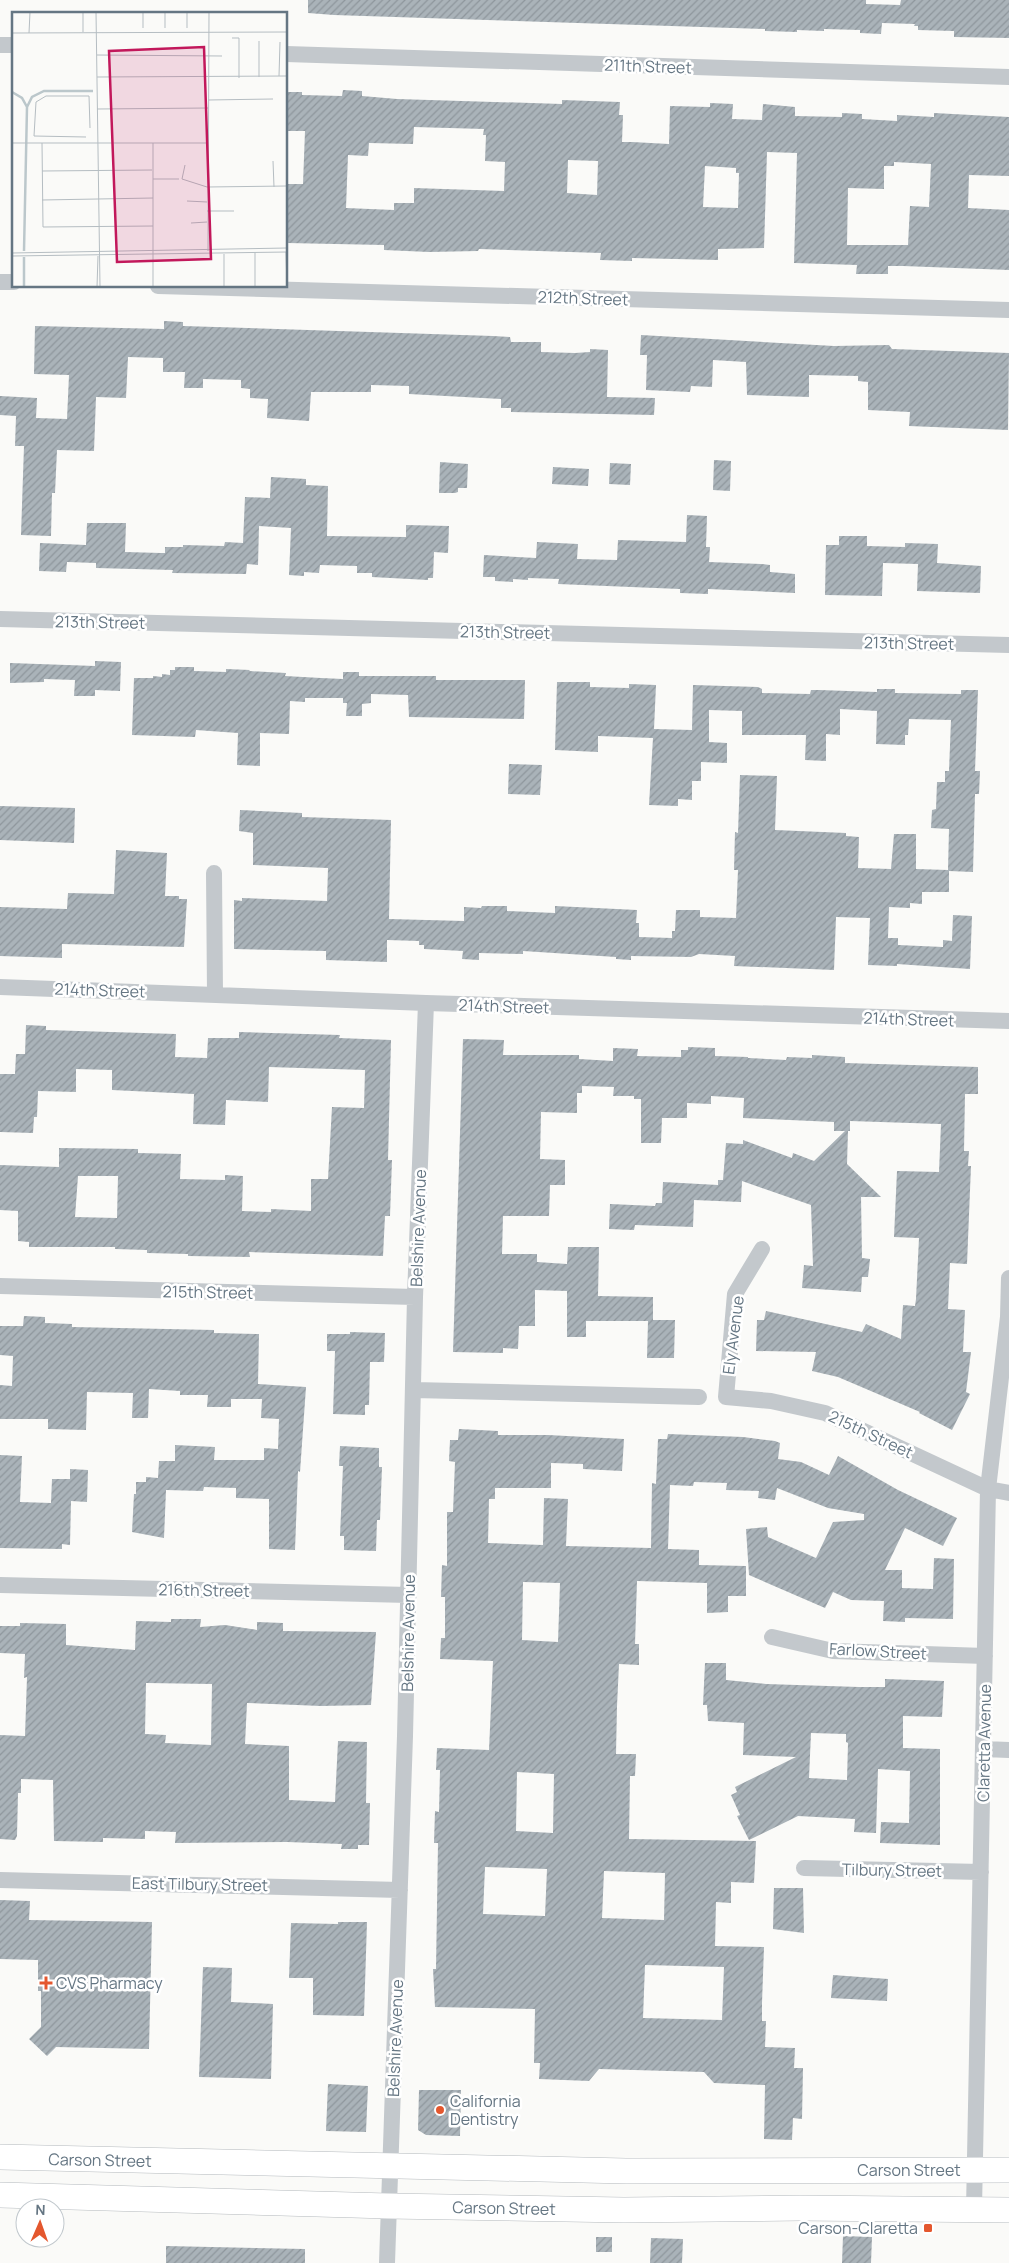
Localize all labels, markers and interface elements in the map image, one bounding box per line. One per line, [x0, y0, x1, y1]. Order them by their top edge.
inset map [12, 12, 288, 288]
street label: 211th Street [604, 53, 692, 79]
street label: 212th Street [537, 285, 629, 311]
street label: 213th Street [55, 610, 145, 634]
street label: 213th Street [460, 620, 550, 644]
street label: 213th Street [864, 631, 954, 655]
street label: 214th Street [54, 977, 146, 1003]
street label: 214th Street [458, 993, 550, 1019]
street label: 214th Street [863, 1006, 955, 1032]
street label: Belshire Avenue [405, 1169, 431, 1287]
street label: 215th Street [162, 1280, 254, 1304]
street label: Ely Avenue [717, 1294, 749, 1376]
street label: 215th Street [825, 1405, 917, 1463]
street label: Belshire Avenue [396, 1574, 420, 1692]
street label: 216th Street [158, 1578, 250, 1602]
street label: Farlow Street [829, 1637, 927, 1665]
street label: Claretta Avenue [972, 1684, 996, 1802]
street label: Tilbury Street [842, 1858, 942, 1882]
street label: East Tilbury Street [132, 1872, 268, 1896]
place label: CVS Pharmacy [56, 1972, 163, 1994]
marker: CVS Pharmacy [40, 1977, 52, 1989]
street label: Belshire Avenue [382, 1979, 408, 2097]
place label: California Dentistry [450, 2090, 521, 2130]
marker: California Dentistry [434, 2104, 446, 2116]
street label: Carson Street [48, 2148, 152, 2172]
street label: Carson Street [857, 2159, 961, 2181]
street label: Carson Street [452, 2196, 556, 2220]
north arrow [15, 2198, 65, 2248]
text: N [35, 2200, 46, 2219]
place label: Carson-Claretta [798, 2217, 918, 2239]
marker: Carson-Claretta [922, 2222, 934, 2234]

